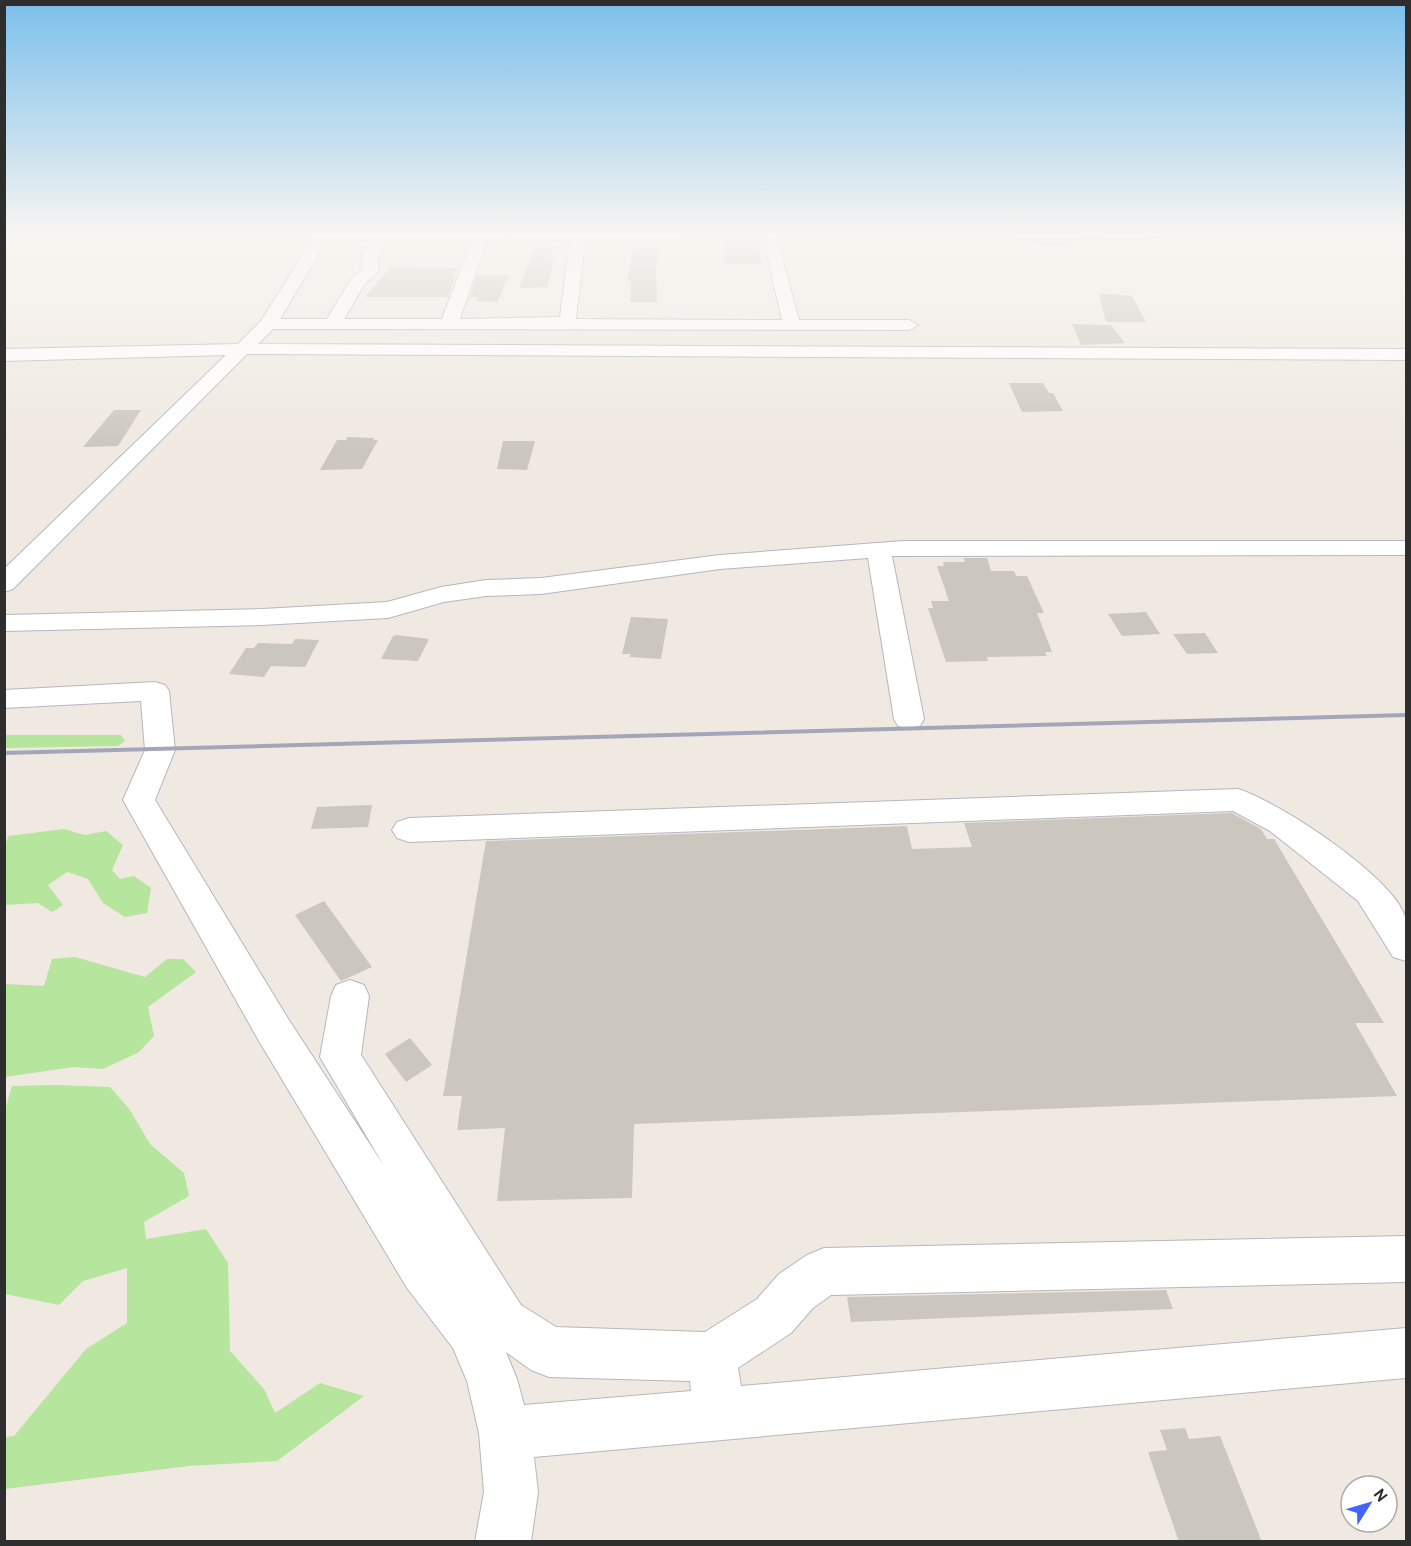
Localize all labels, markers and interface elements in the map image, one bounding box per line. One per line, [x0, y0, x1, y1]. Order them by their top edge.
north arrow [1339, 1474, 1399, 1534]
text: N [1368, 1486, 1391, 1507]

